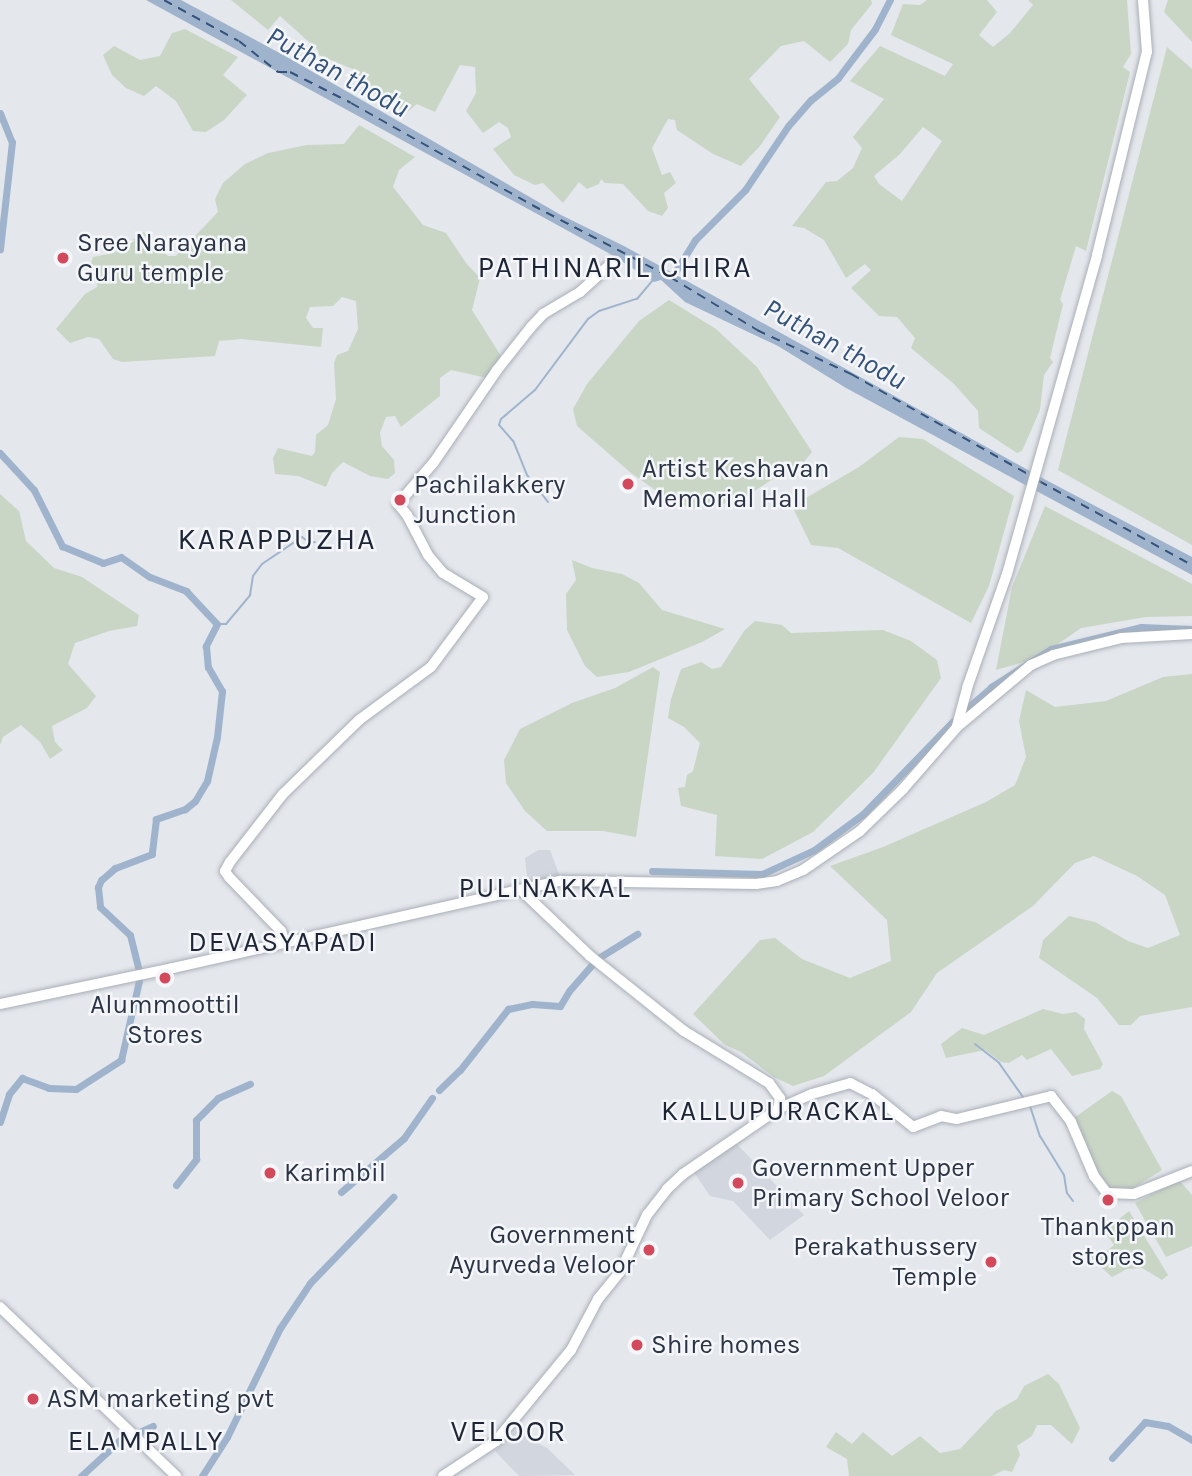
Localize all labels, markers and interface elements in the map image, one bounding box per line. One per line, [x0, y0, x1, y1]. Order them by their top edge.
water label: Puthan thodu [261, 19, 415, 125]
place label: Sree Narayana Guru temple [77, 227, 247, 288]
district label: PATHINARIL CHIRA [479, 249, 751, 285]
marker: Sree Narayana Guru temple [55, 250, 71, 266]
water label: Puthan thodu [758, 291, 912, 397]
place label: Artist Keshavan Memorial Hall [642, 453, 829, 514]
place label: Pachilakkery Junction [414, 469, 565, 530]
marker: Artist Keshavan Memorial Hall [620, 476, 636, 492]
marker: Pachilakkery Junction [392, 492, 408, 508]
district label: KARAPPUZHA [179, 521, 375, 557]
district label: PULINAKKAL [460, 871, 630, 905]
district label: DEVASYAPADI [190, 925, 376, 959]
marker: Alummoottil Stores [157, 970, 173, 986]
place label: Alummoottil Stores [90, 989, 240, 1050]
district label: KALLUPURACKAL [663, 1094, 893, 1128]
place label: Government Upper Primary School Veloor [752, 1152, 1009, 1214]
place label: Karimbil [284, 1157, 386, 1189]
marker: Karimbil [262, 1165, 278, 1181]
marker: Government Upper Primary School Veloor [730, 1175, 746, 1191]
marker: Thankppan stores [1100, 1192, 1116, 1208]
place label: Thankppan stores [1041, 1211, 1175, 1272]
place label: Government Ayurveda Veloor [449, 1219, 635, 1280]
place label: Perakathussery Temple [793, 1231, 977, 1292]
marker: Government Ayurveda Veloor [641, 1242, 657, 1258]
marker: Perakathussery Temple [983, 1254, 999, 1270]
place label: Shire homes [651, 1329, 800, 1361]
marker: Shire homes [629, 1337, 645, 1353]
place label: ASM marketing pvt [47, 1383, 274, 1415]
marker: ASM marketing pvt [25, 1391, 41, 1407]
district label: VELOOR [451, 1413, 567, 1449]
district label: ELAMPALLY [69, 1424, 223, 1458]

